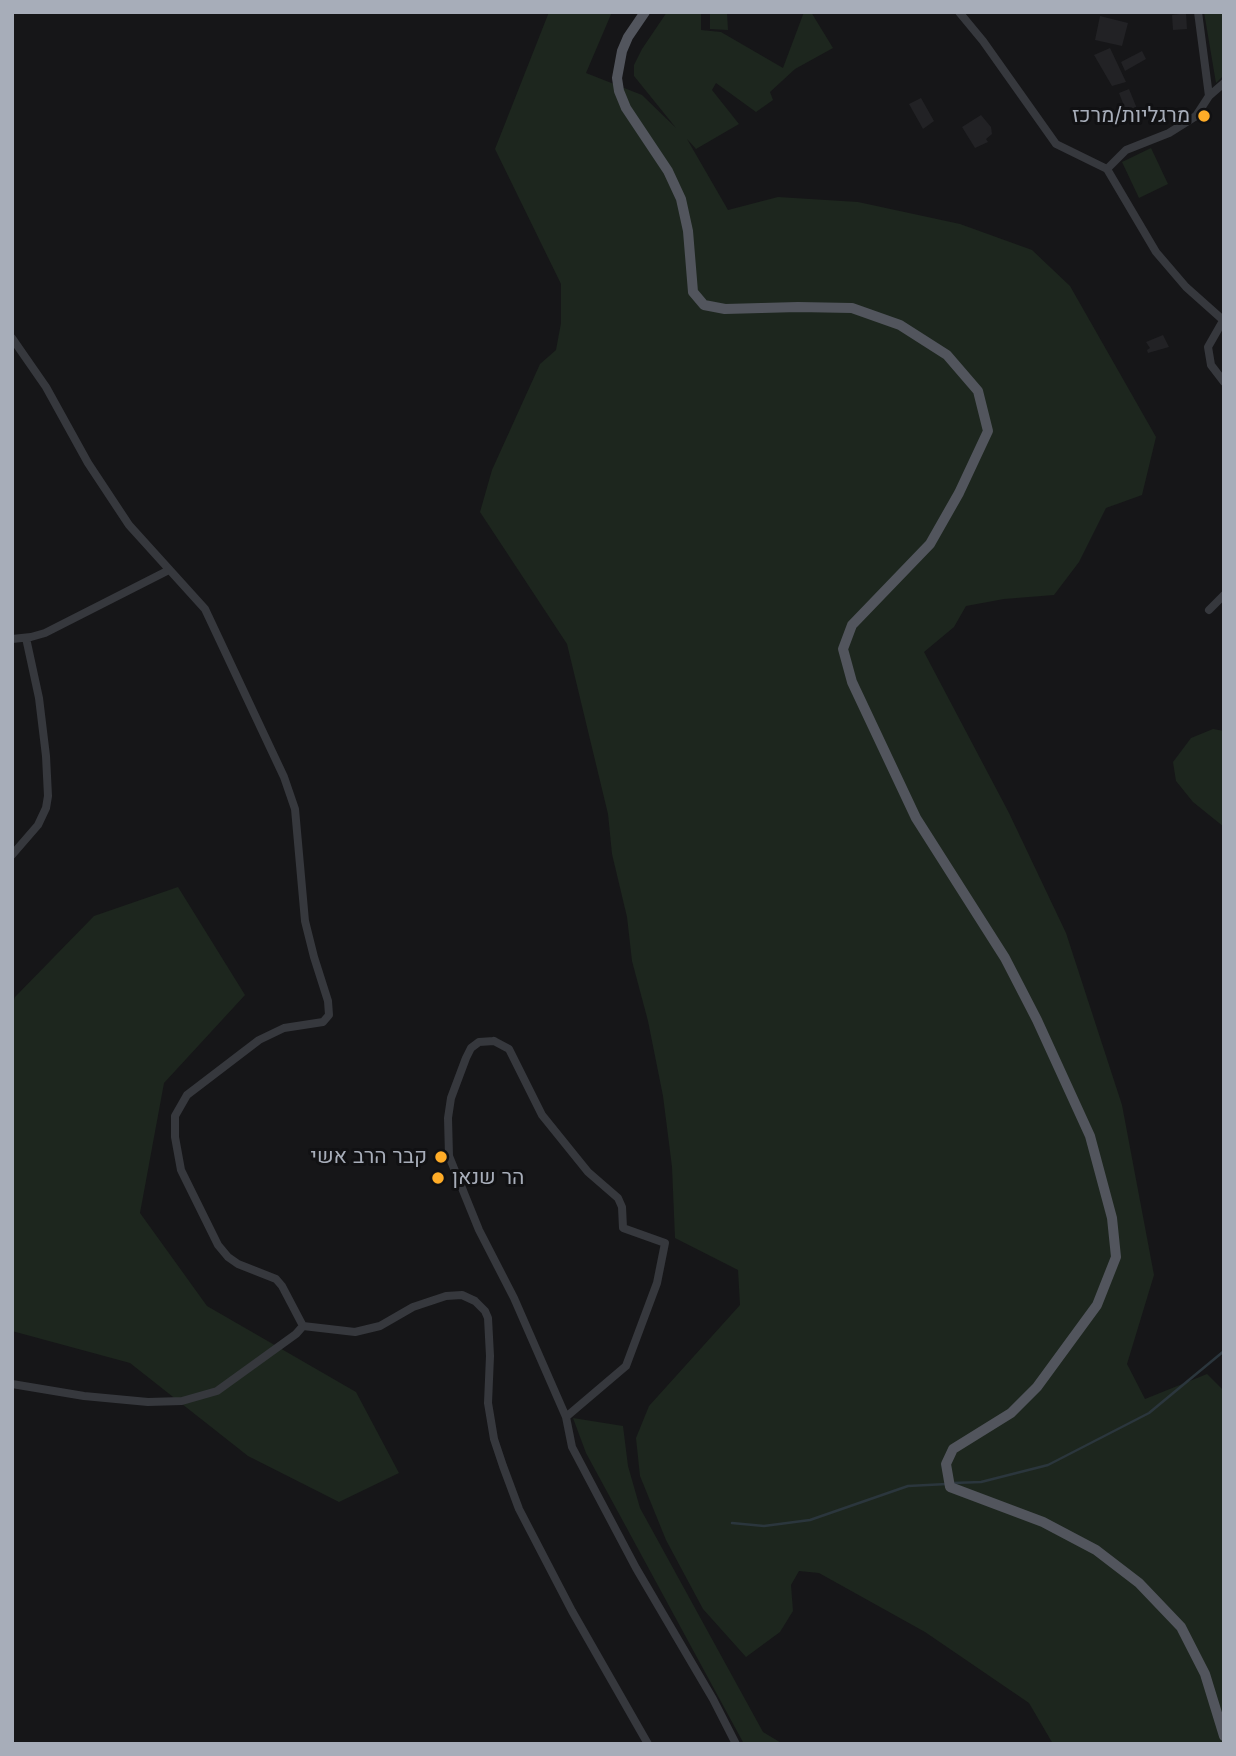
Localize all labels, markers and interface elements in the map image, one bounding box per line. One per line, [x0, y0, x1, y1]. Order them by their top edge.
place label: מרגליות/מרכז [1072, 103, 1190, 129]
marker: מרגליות/מרכז [1196, 108, 1212, 124]
place label: קבר הרב אשי [311, 1144, 427, 1170]
marker: קבר הרב אשי [433, 1149, 449, 1165]
place label: הר שנאן [452, 1165, 524, 1191]
marker: הר שנאן [430, 1170, 446, 1186]

